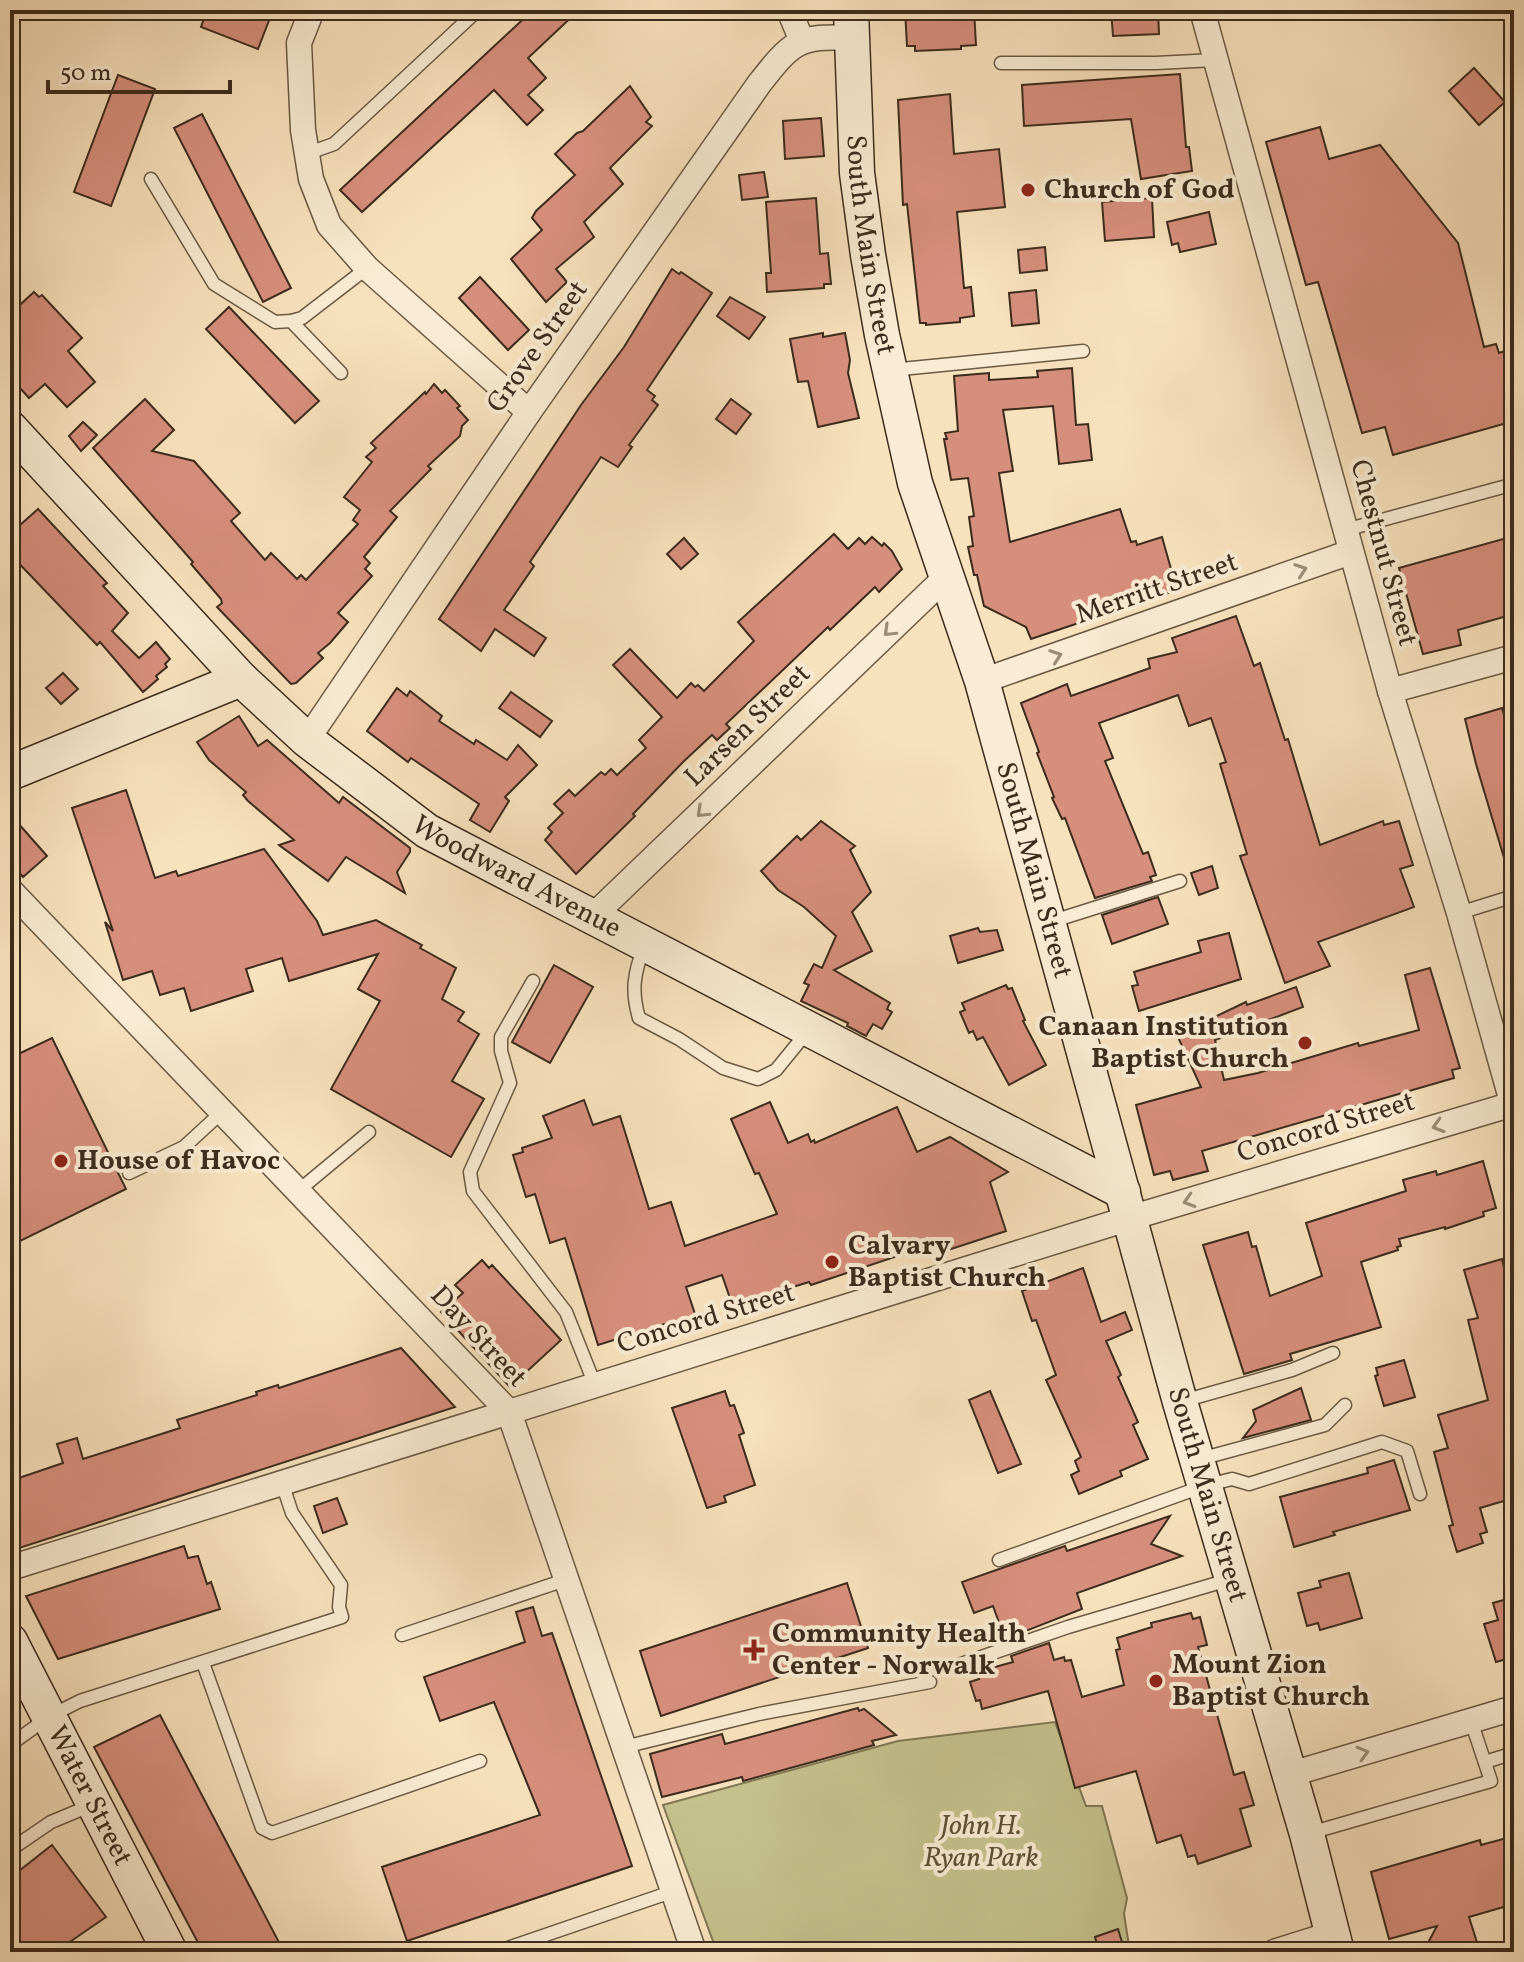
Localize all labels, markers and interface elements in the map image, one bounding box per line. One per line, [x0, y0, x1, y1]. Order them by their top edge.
scale bar [48, 44, 230, 94]
text: 50 m [60, 57, 112, 91]
street label: South Main Street [836, 134, 905, 359]
place label: Church of God [1044, 171, 1235, 210]
marker: Church of God [1019, 181, 1037, 199]
street label: Grove Street [478, 273, 598, 421]
street label: Chestnut Street [1339, 456, 1427, 650]
street label: Merritt Street [1071, 543, 1243, 635]
one-way arrow [1293, 563, 1307, 580]
one-way arrow [884, 622, 898, 637]
one-way arrow [1048, 649, 1062, 665]
street label: Larsen Street [676, 656, 820, 796]
street label: South Main Street [986, 758, 1082, 983]
one-way arrow [697, 802, 711, 817]
street label: Woodward Avenue [403, 806, 628, 948]
place label: Canaan Institution Baptist Church [1039, 1008, 1289, 1079]
marker: Canaan Institution Baptist Church [1296, 1034, 1314, 1052]
street label: Concord Street [1232, 1082, 1420, 1174]
one-way arrow [1431, 1117, 1445, 1133]
place label: House of Havoc [77, 1142, 280, 1181]
marker: House of Havoc [52, 1152, 70, 1170]
one-way arrow [1182, 1192, 1196, 1208]
place label: Calvary Baptist Church [848, 1227, 1046, 1298]
marker: Calvary Baptist Church [823, 1253, 841, 1271]
street label: Concord Street [612, 1273, 800, 1365]
street label: Day Street [420, 1277, 536, 1397]
street label: South Main Street [1157, 1383, 1257, 1607]
place label: Community Health Center - Norwalk [772, 1615, 1026, 1686]
marker: Community Health Center - Norwalk [743, 1639, 765, 1661]
place label: Mount Zion Baptist Church [1172, 1646, 1370, 1717]
marker: Mount Zion Baptist Church [1147, 1672, 1165, 1690]
street label: Water Street [37, 1719, 142, 1873]
one-way arrow [1355, 1746, 1369, 1762]
park label: John H. Ryan Park [924, 1807, 1038, 1878]

